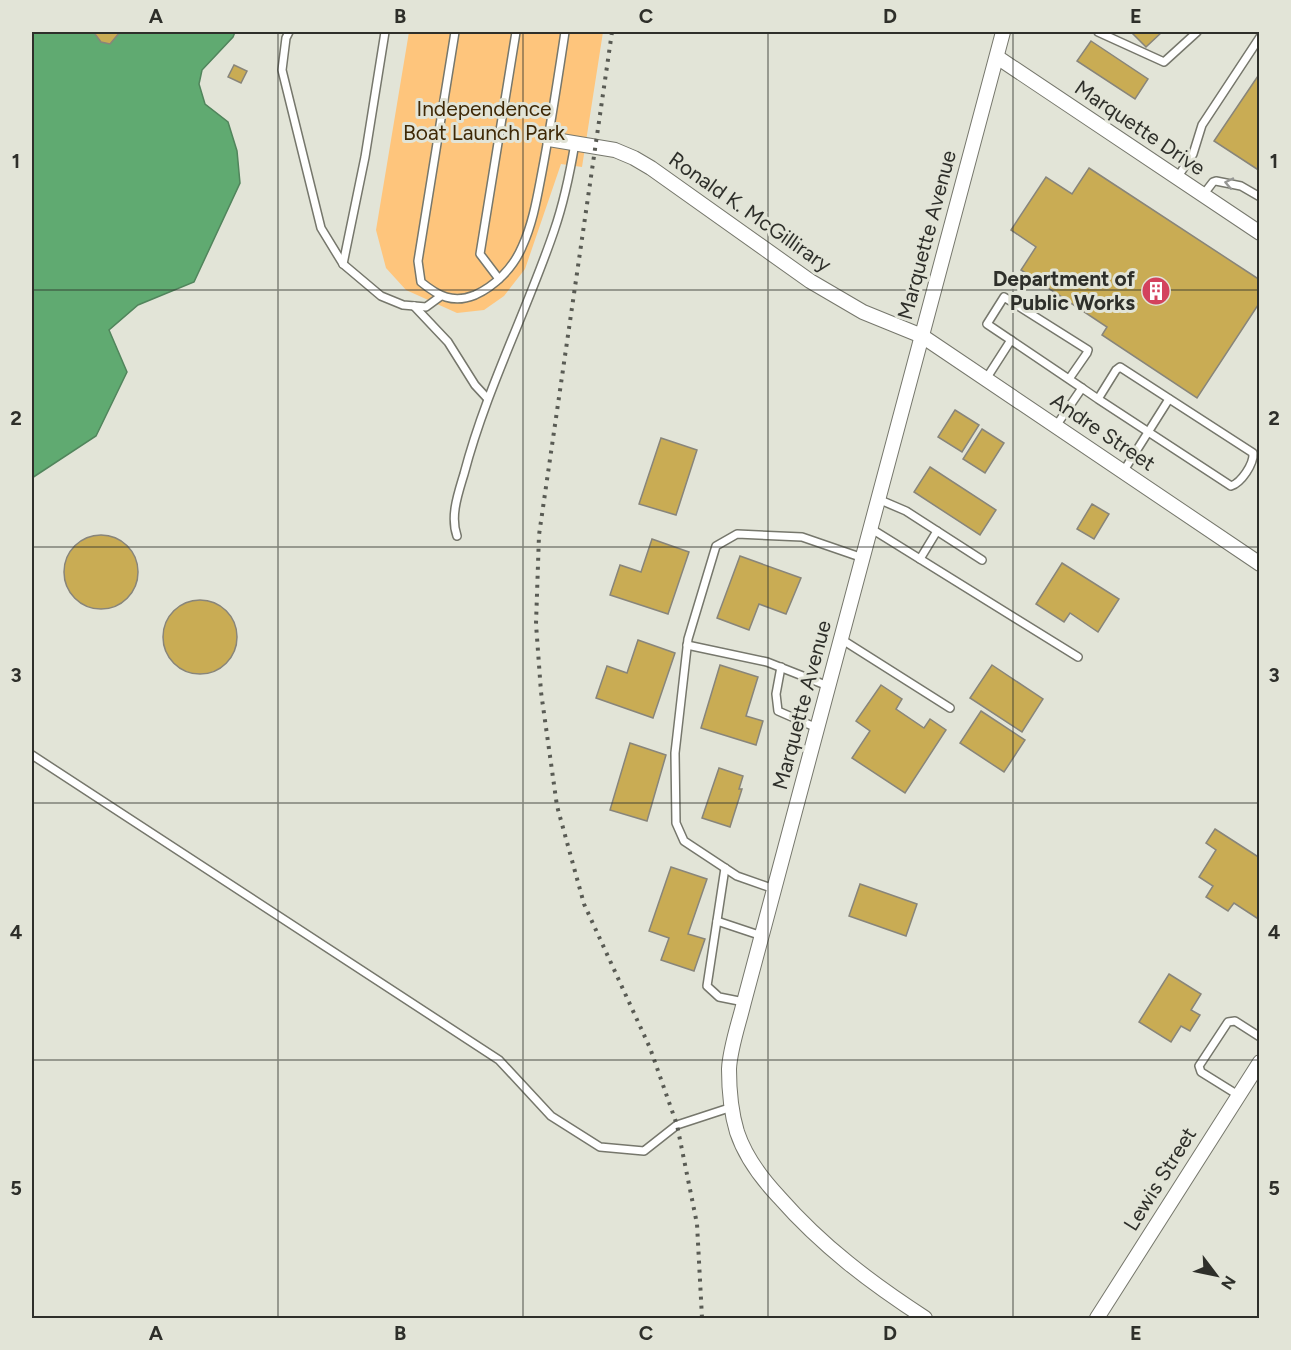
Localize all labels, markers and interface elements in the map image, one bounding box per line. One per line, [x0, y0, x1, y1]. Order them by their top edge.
text: A [149, 4, 164, 28]
text: B [394, 4, 406, 28]
text: C [639, 4, 653, 28]
text: D [883, 4, 897, 28]
text: E [1130, 4, 1142, 28]
street label: Marquette Drive [1070, 75, 1210, 180]
park label: Independence Boat Launch Park [403, 96, 566, 145]
street label: Ronald K. McGillirary [664, 146, 836, 277]
street label: Marquette Avenue [892, 147, 961, 322]
text: 1 [12, 149, 20, 173]
text: 1 [1270, 149, 1278, 173]
one-way arrow [1225, 177, 1235, 190]
place label: Department of Public Works [993, 266, 1136, 315]
building icon: Department of Public Works [1140, 275, 1172, 307]
street label: Andre Street [1046, 387, 1160, 476]
text: 2 [10, 406, 22, 430]
text: 2 [1268, 406, 1280, 430]
street label: Marquette Avenue [767, 617, 836, 792]
text: 3 [10, 663, 22, 687]
text: 3 [1268, 663, 1280, 687]
text: 4 [10, 920, 23, 944]
text: 4 [1268, 920, 1281, 944]
street label: Lewis Street [1118, 1122, 1201, 1235]
text: 5 [10, 1176, 22, 1200]
text: 5 [1268, 1176, 1280, 1200]
north arrow [1186, 1245, 1246, 1305]
text: N [1217, 1272, 1240, 1293]
text: A [149, 1321, 164, 1345]
text: B [394, 1321, 406, 1345]
text: C [639, 1321, 653, 1345]
text: D [883, 1321, 897, 1345]
text: E [1130, 1321, 1142, 1345]

